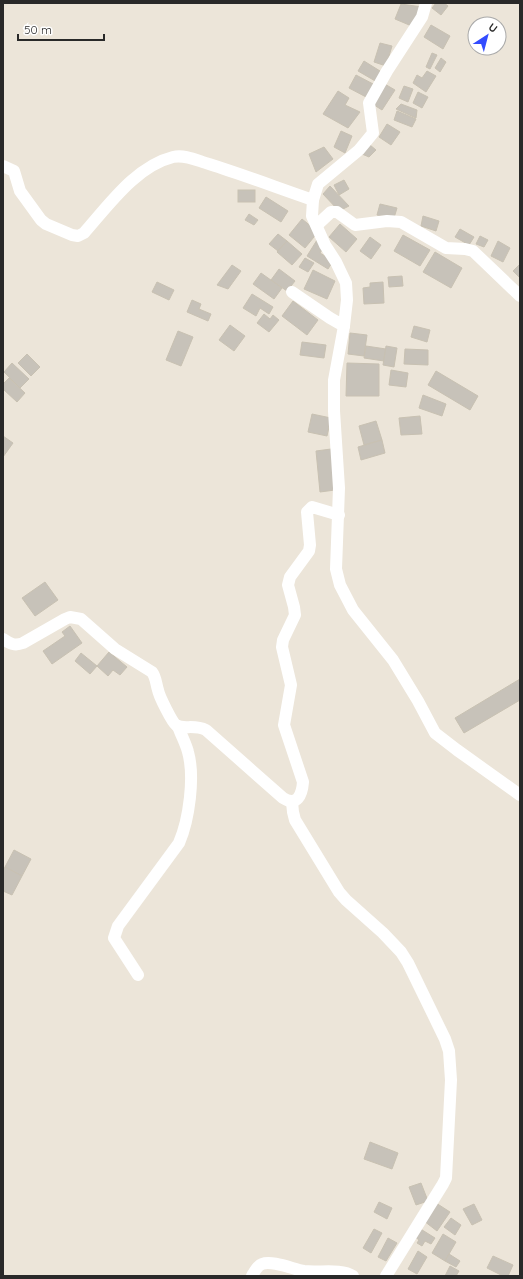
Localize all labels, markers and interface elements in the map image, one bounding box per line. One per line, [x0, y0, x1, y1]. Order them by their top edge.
scale bar [18, 16, 104, 42]
north arrow [467, 16, 507, 56]
text: U [486, 20, 500, 36]
text: 50 m [24, 22, 52, 37]

